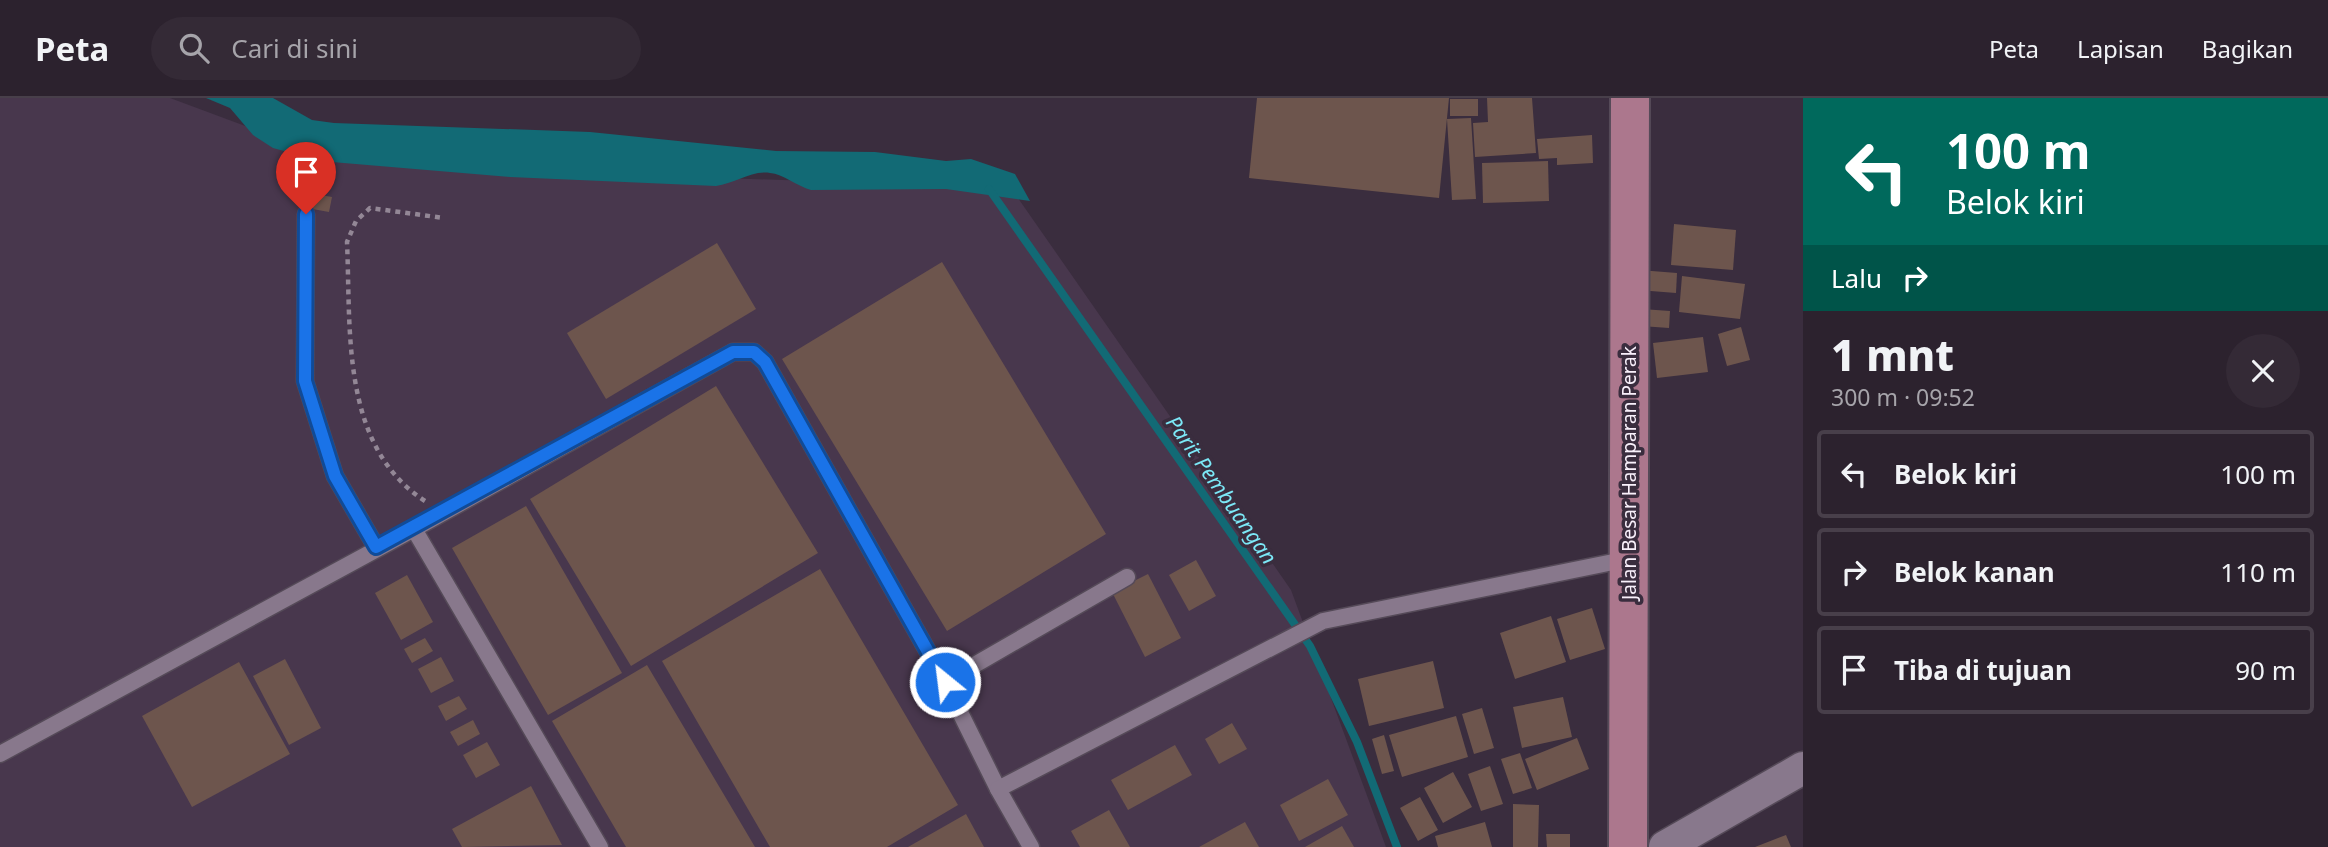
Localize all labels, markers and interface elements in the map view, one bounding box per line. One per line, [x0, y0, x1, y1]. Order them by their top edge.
search box [151, 17, 641, 80]
text: Peta [35, 26, 109, 71]
icon: search [175, 29, 213, 67]
text: Cari di sini [231, 30, 358, 66]
text: Peta [1989, 32, 2039, 65]
text: Lapisan [2077, 32, 2164, 65]
text: Bagikan [2202, 32, 2293, 65]
text: 100 m [1946, 117, 2091, 183]
icon: left [1831, 126, 1922, 217]
pin [276, 142, 336, 214]
icon: arrive [287, 153, 325, 191]
text: Belok kiri [1946, 180, 2085, 223]
icon: right [1896, 259, 1934, 297]
text: Lalu [1831, 260, 1882, 296]
text: 1 mnt [1831, 326, 1954, 383]
button: close [2226, 334, 2300, 408]
street label: Jalan Besar Hamparan Perak [1616, 346, 1642, 602]
text: 300 m · 09:52 [1831, 381, 1975, 413]
water label: Parit Pembuangan [1160, 410, 1284, 569]
icon: left [1835, 455, 1873, 493]
text: Belok kiri [1894, 456, 2017, 492]
text: 100 m [2220, 456, 2296, 492]
icon: right [1835, 553, 1873, 591]
text: Belok kanan [1894, 554, 2055, 590]
text: 110 m [2220, 554, 2296, 590]
position arrow [908, 645, 982, 719]
icon: arrive [1835, 651, 1873, 689]
text: Tiba di tujuan [1894, 652, 2072, 688]
text: 90 m [2235, 652, 2296, 688]

